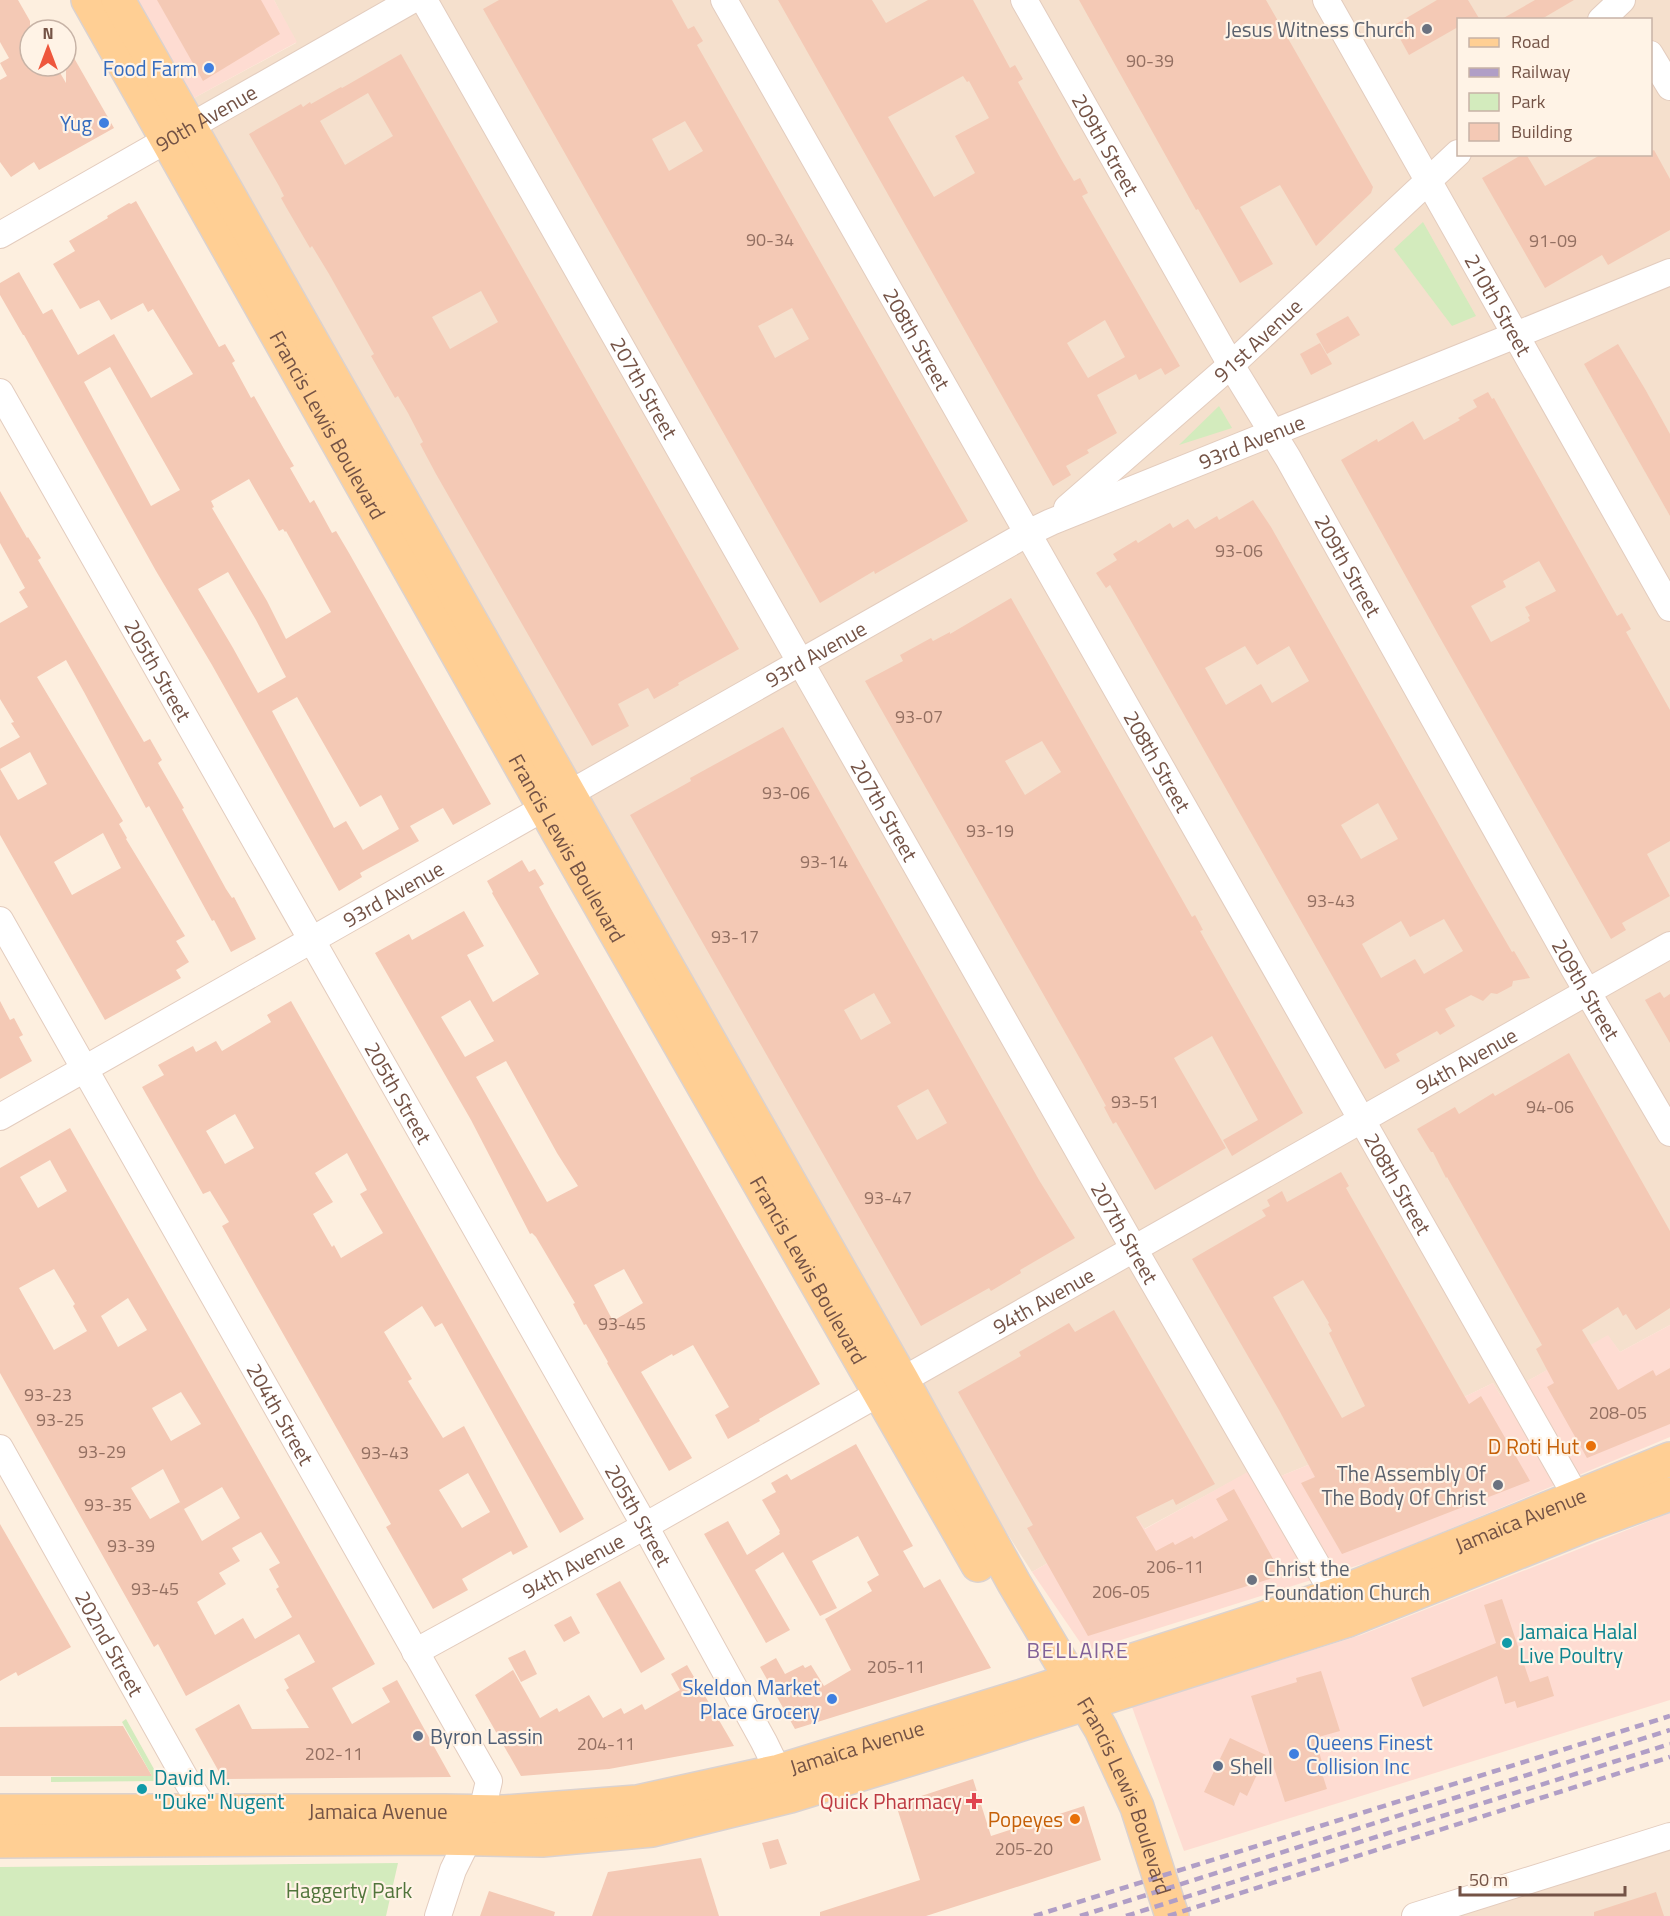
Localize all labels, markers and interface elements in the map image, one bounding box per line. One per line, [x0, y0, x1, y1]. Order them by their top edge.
place label: Jesus Witness Church [1225, 13, 1415, 45]
north arrow [18, 18, 78, 78]
legend [1457, 18, 1652, 156]
text: N [42, 21, 54, 45]
marker: Jesus Witness Church [1420, 22, 1434, 36]
text: Road [1511, 28, 1550, 55]
house number: 90-39 [1126, 47, 1174, 74]
place label: Food Farm [103, 52, 197, 84]
text: Railway [1511, 58, 1571, 85]
marker: Food Farm [202, 61, 216, 75]
street label: 90th Avenue [149, 76, 263, 159]
street label: 209th Street [1064, 87, 1148, 202]
text: Park [1511, 88, 1546, 115]
place label: Yug [60, 107, 92, 139]
marker: Yug [97, 116, 111, 130]
text: Building [1511, 118, 1572, 145]
house number: 90-34 [746, 226, 794, 253]
house number: 91-09 [1529, 227, 1577, 254]
street label: 210th Street [1457, 248, 1540, 362]
street label: 208th Street [875, 282, 959, 396]
street label: 91st Avenue [1206, 291, 1309, 390]
street label: Francis Lewis Boulevard [262, 325, 394, 525]
street label: 207th Street [603, 331, 686, 445]
street label: 93rd Avenue [1194, 406, 1310, 477]
street label: 209th Street [1307, 509, 1390, 623]
house number: 93-06 [1215, 537, 1263, 564]
street label: 93rd Avenue [759, 612, 872, 695]
street label: 205th Street [116, 613, 200, 728]
house number: 93-07 [895, 703, 943, 730]
street label: 208th Street [1116, 704, 1200, 819]
street label: Francis Lewis Boulevard [501, 748, 634, 948]
street label: 207th Street [843, 753, 927, 868]
house number: 93-06 [762, 779, 810, 806]
house number: 93-19 [966, 817, 1014, 844]
house number: 93-14 [800, 848, 848, 875]
street label: 93rd Avenue [336, 852, 450, 935]
house number: 93-43 [1307, 887, 1355, 914]
house number: 93-17 [711, 923, 759, 950]
street label: 209th Street [1544, 933, 1629, 1047]
street label: 94th Avenue [1409, 1019, 1523, 1102]
street label: 205th Street [357, 1036, 441, 1150]
house number: 93-51 [1111, 1088, 1159, 1115]
house number: 94-06 [1526, 1093, 1574, 1120]
street label: 208th Street [1356, 1127, 1440, 1241]
street label: Francis Lewis Boulevard [742, 1170, 875, 1370]
street label: 207th Street [1083, 1176, 1167, 1290]
house number: 93-47 [864, 1184, 912, 1211]
street label: 94th Avenue [986, 1259, 1100, 1342]
house number: 93-45 [598, 1310, 646, 1337]
street label: 204th Street [239, 1357, 323, 1471]
house number: 93-23 [24, 1381, 72, 1408]
house number: 208-05 [1589, 1399, 1647, 1426]
house number: 93-25 [36, 1406, 84, 1433]
place label: D Roti Hut [1488, 1430, 1580, 1462]
house number: 93-29 [78, 1438, 126, 1465]
house number: 93-43 [361, 1439, 409, 1466]
marker: D Roti Hut [1584, 1439, 1598, 1453]
place label: The Assembly Of The Body Of Christ [1321, 1457, 1487, 1513]
street label: 205th Street [597, 1458, 680, 1573]
marker: The Assembly Of The Body Of Christ [1491, 1478, 1505, 1492]
street label: Jamaica Avenue [1450, 1479, 1591, 1561]
house number: 93-35 [84, 1491, 132, 1518]
street label: 94th Avenue [516, 1524, 630, 1607]
house number: 93-39 [107, 1532, 155, 1559]
place label: Christ the Foundation Church [1264, 1552, 1430, 1608]
house number: 206-11 [1146, 1553, 1204, 1580]
marker: Christ the Foundation Church [1245, 1573, 1259, 1587]
house number: 93-45 [131, 1575, 179, 1602]
house number: 206-05 [1092, 1578, 1150, 1605]
street label: 202nd Street [67, 1585, 152, 1703]
place label: Jamaica Halal Live Poultry [1519, 1615, 1637, 1671]
district label: BELLAIRE [1026, 1633, 1130, 1667]
marker: Jamaica Halal Live Poultry [1500, 1636, 1514, 1650]
house number: 205-11 [867, 1653, 925, 1680]
place label: Skeldon Market Place Grocery [682, 1671, 821, 1727]
street label: Francis Lewis Boulevard [1069, 1691, 1180, 1899]
marker: Skeldon Market Place Grocery [825, 1692, 839, 1706]
street label: Jamaica Avenue [785, 1711, 928, 1783]
place label: Byron Lassin [430, 1720, 543, 1752]
place label: Queens Finest Collision Inc [1306, 1726, 1433, 1782]
marker: Byron Lassin [411, 1729, 425, 1743]
house number: 204-11 [577, 1730, 635, 1757]
house number: 202-11 [305, 1740, 363, 1767]
marker: Queens Finest Collision Inc [1287, 1747, 1301, 1761]
place label: Shell [1230, 1750, 1273, 1782]
marker: Shell [1211, 1759, 1225, 1773]
place label: David M. "Duke" Nugent [154, 1761, 285, 1817]
marker: David M. "Duke" Nugent [135, 1782, 149, 1796]
place label: Quick Pharmacy [820, 1785, 962, 1817]
marker: Quick Pharmacy [967, 1794, 981, 1808]
street label: Jamaica Avenue [308, 1795, 448, 1827]
place label: Popeyes [988, 1803, 1063, 1835]
marker: Popeyes [1068, 1812, 1082, 1826]
house number: 205-20 [995, 1835, 1053, 1862]
scale bar [1460, 1859, 1625, 1897]
text: 50 m [1469, 1866, 1508, 1893]
park label: Haggerty Park [286, 1874, 412, 1906]

